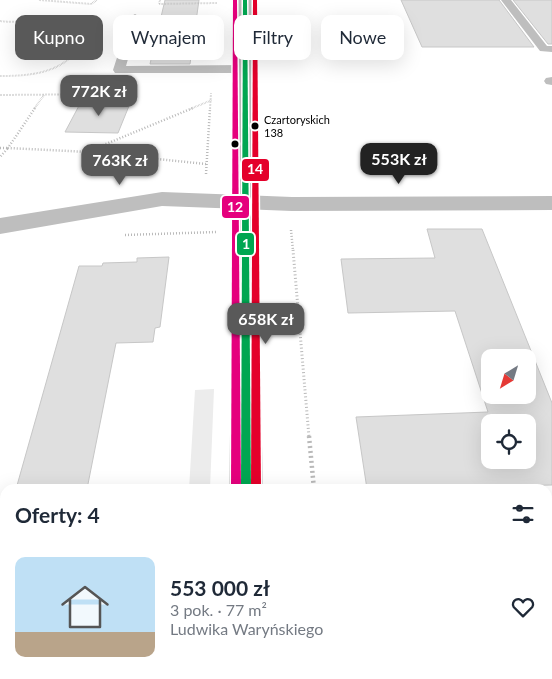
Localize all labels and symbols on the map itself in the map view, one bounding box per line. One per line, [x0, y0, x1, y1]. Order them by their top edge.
pin: 772K zł [53, 74, 145, 117]
place label: Czartoryskich 138 [264, 113, 330, 139]
marker: Czartoryskich 138 [250, 121, 260, 131]
unlabelled marker [230, 139, 240, 149]
pin: 553K zł [353, 142, 445, 185]
pin: 763K zł [74, 144, 166, 186]
line badge: 14 [241, 158, 270, 182]
text: 14 [247, 160, 263, 177]
line badge: 12 [221, 195, 250, 219]
text: 12 [227, 198, 243, 215]
line badge: 1 [236, 232, 255, 256]
text: 1 [242, 235, 250, 252]
pin: 658K zł [220, 302, 312, 345]
north arrow [481, 349, 536, 404]

